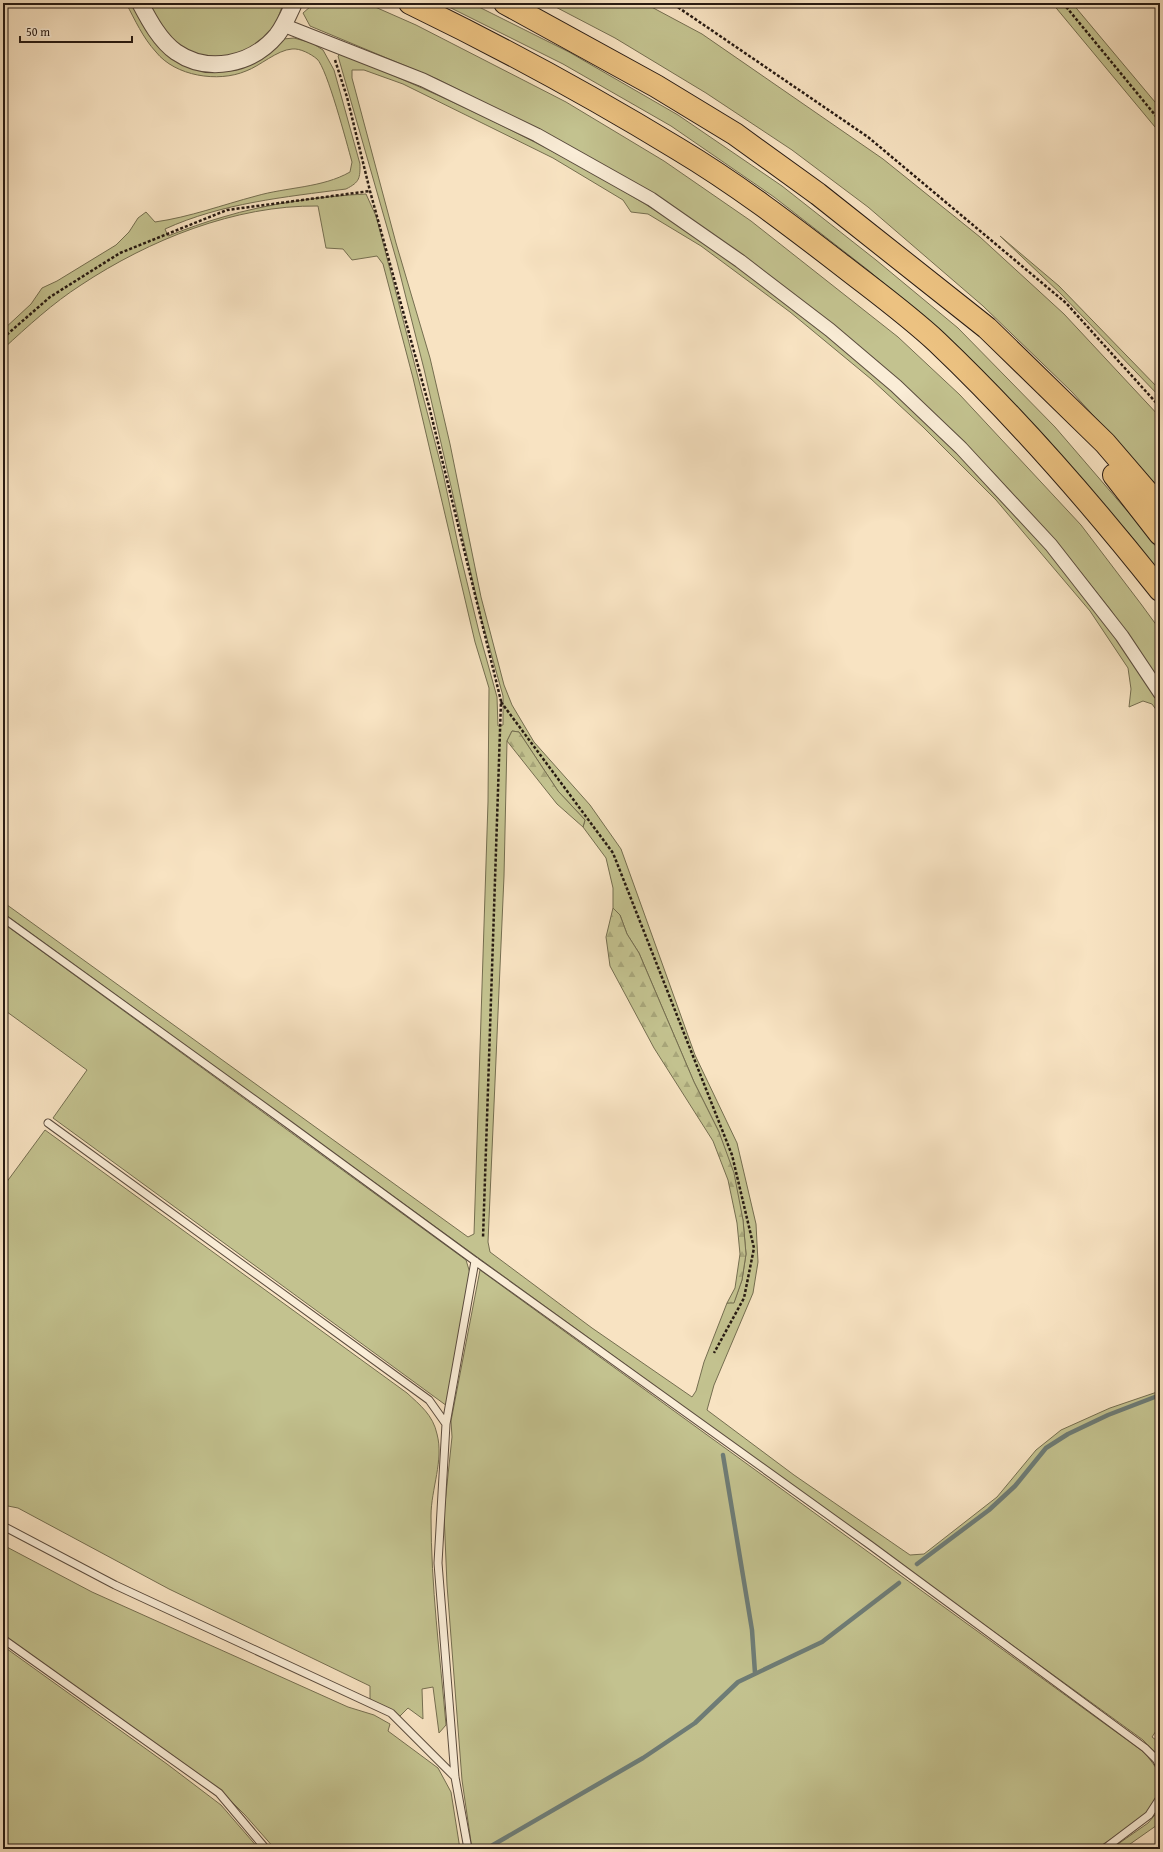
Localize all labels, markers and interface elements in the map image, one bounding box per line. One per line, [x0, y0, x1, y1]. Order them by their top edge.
scale bar [20, 18, 132, 44]
text: 50 m [26, 23, 50, 40]

